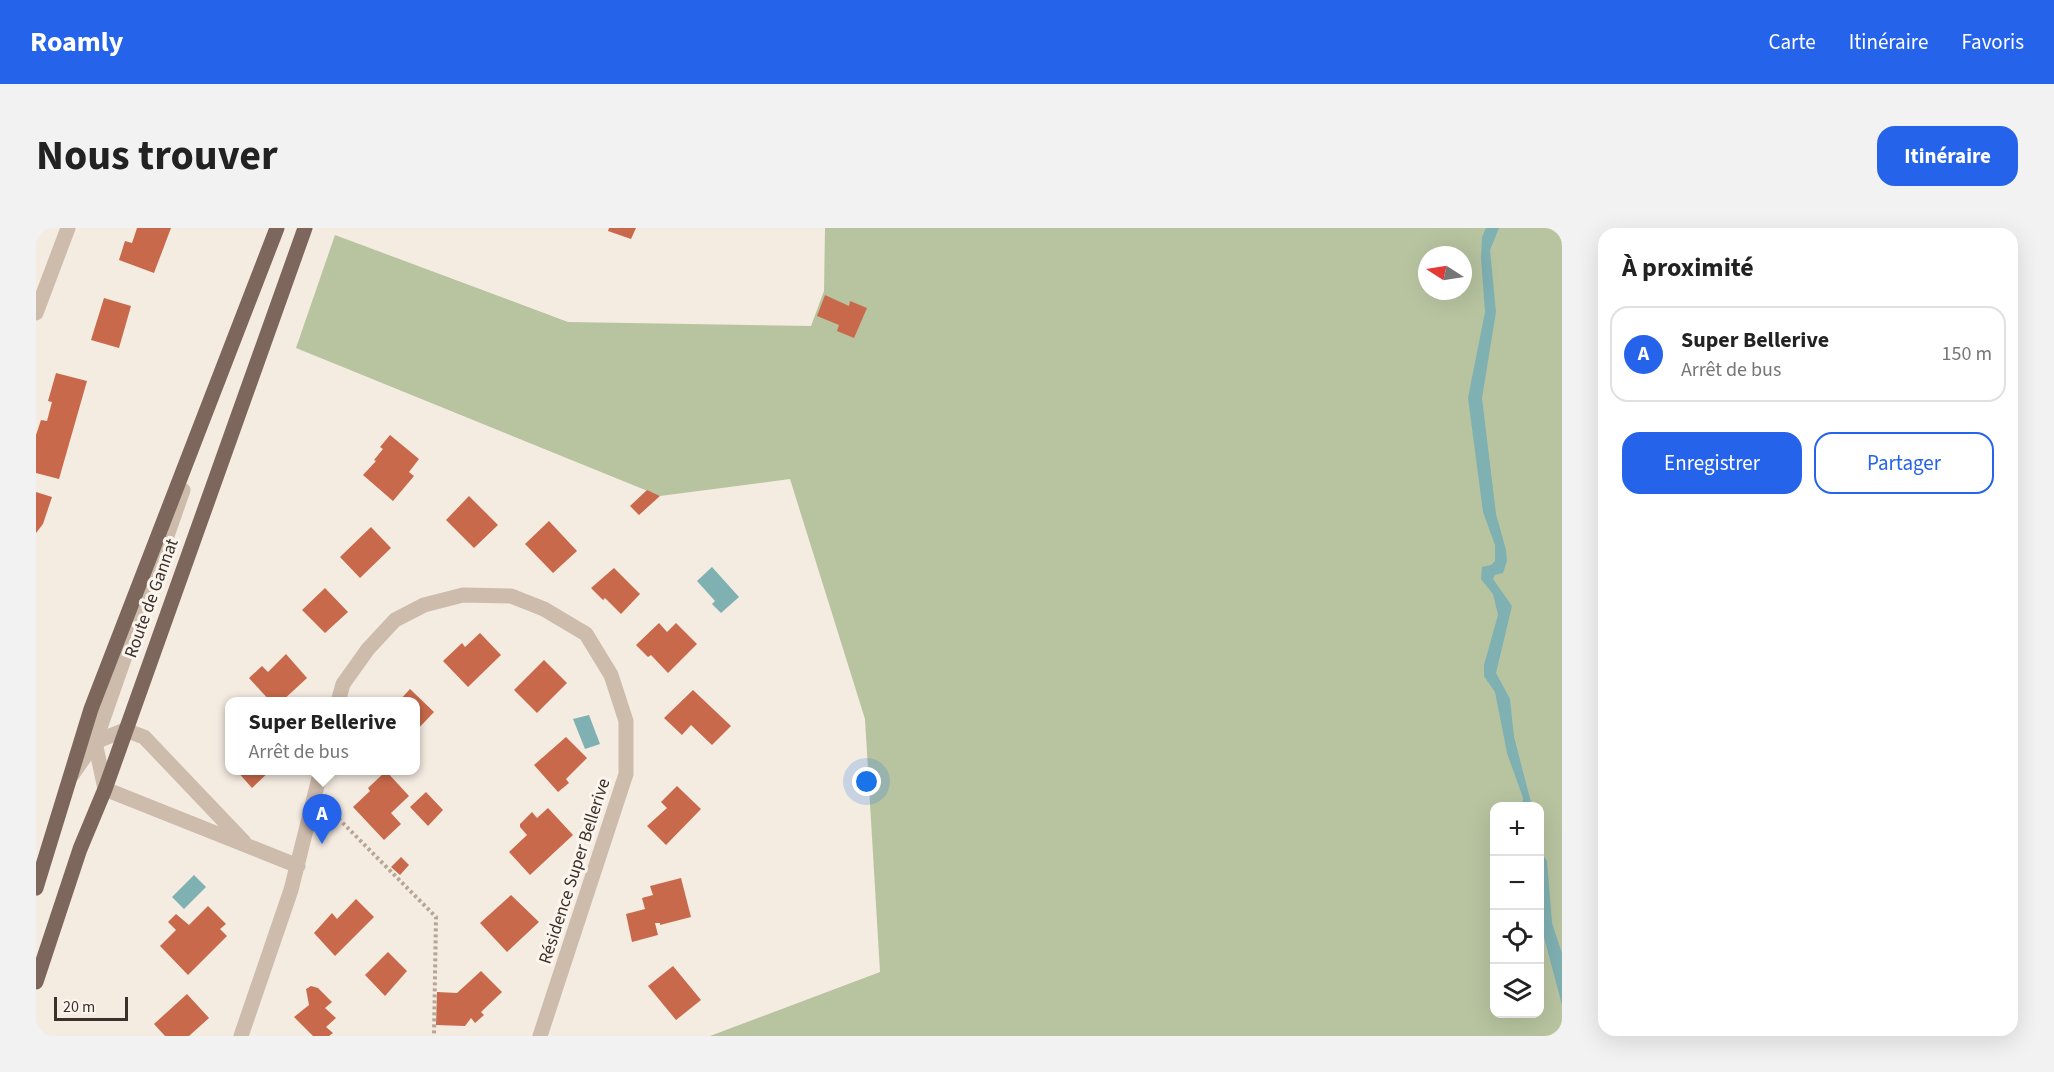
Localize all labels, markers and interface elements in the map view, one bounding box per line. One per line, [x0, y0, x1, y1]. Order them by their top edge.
text: Roamly [30, 22, 123, 62]
text: Carte [1769, 27, 1816, 57]
text: Itinéraire [1849, 27, 1928, 57]
text: Favoris [1961, 27, 2024, 57]
text: Nous trouver [36, 126, 278, 186]
button: Itinéraire [1877, 126, 2018, 186]
north arrow [1418, 246, 1472, 300]
text: À proximité [1622, 249, 1754, 286]
text: Super Bellerive [1681, 324, 1829, 356]
text: A [1638, 340, 1649, 368]
text: 150 m [1942, 340, 1992, 368]
text: Arrêt de bus [1681, 356, 1781, 384]
button: Enregistrer [1622, 432, 1802, 494]
button: Partager [1814, 432, 1994, 494]
street label: Route de Gannat [118, 535, 185, 661]
popup [225, 697, 420, 775]
text: Super Bellerive [248, 706, 397, 738]
text: Arrêt de bus [248, 738, 349, 766]
your location [852, 767, 881, 796]
street label: Résidence Super Bellerive [533, 775, 616, 967]
pin: A [302, 794, 342, 844]
map controls [1490, 802, 1544, 1018]
button: + [1490, 802, 1544, 856]
button: − [1490, 856, 1544, 910]
button: locate [1490, 910, 1544, 964]
button: layers [1490, 964, 1544, 1018]
scale bar [54, 994, 128, 1022]
text: 20 m [63, 996, 95, 1018]

